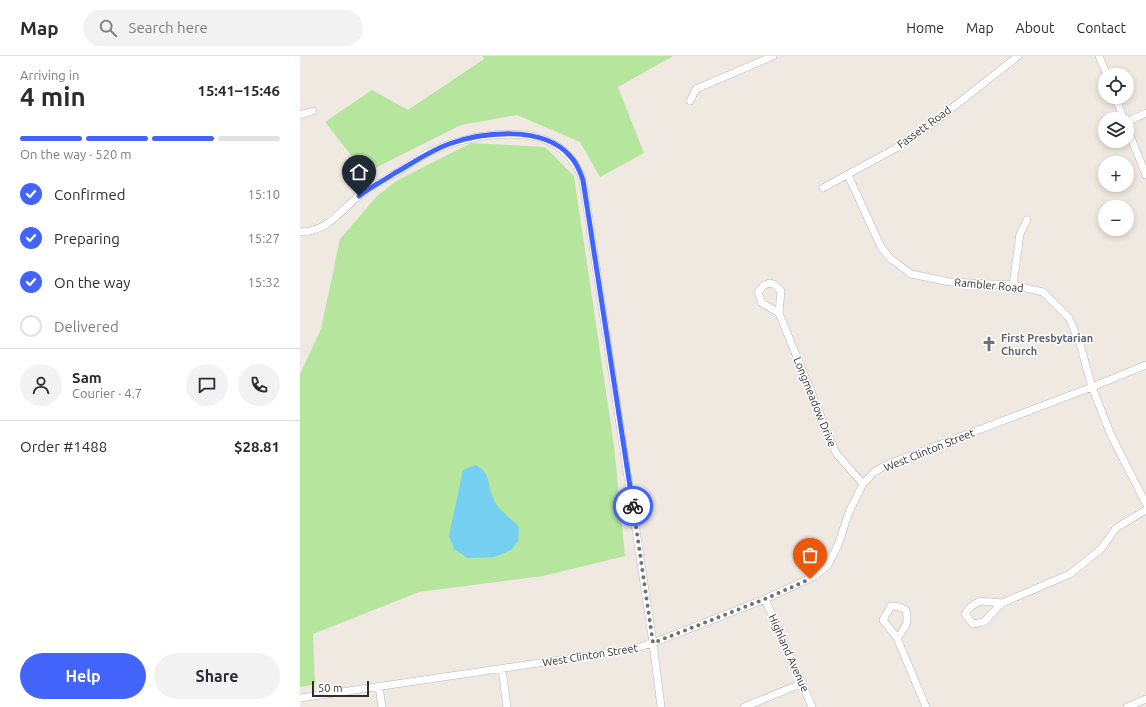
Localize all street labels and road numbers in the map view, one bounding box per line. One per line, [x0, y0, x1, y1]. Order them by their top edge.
street label: Fassett Road [895, 104, 953, 150]
street label: Rambler Road [954, 276, 1024, 294]
street label: Longmeadow Drive [791, 355, 839, 449]
street label: West Clinton Street [882, 426, 977, 474]
street label: Highland Avenue [766, 612, 812, 694]
street label: West Clinton Street [541, 641, 639, 668]

